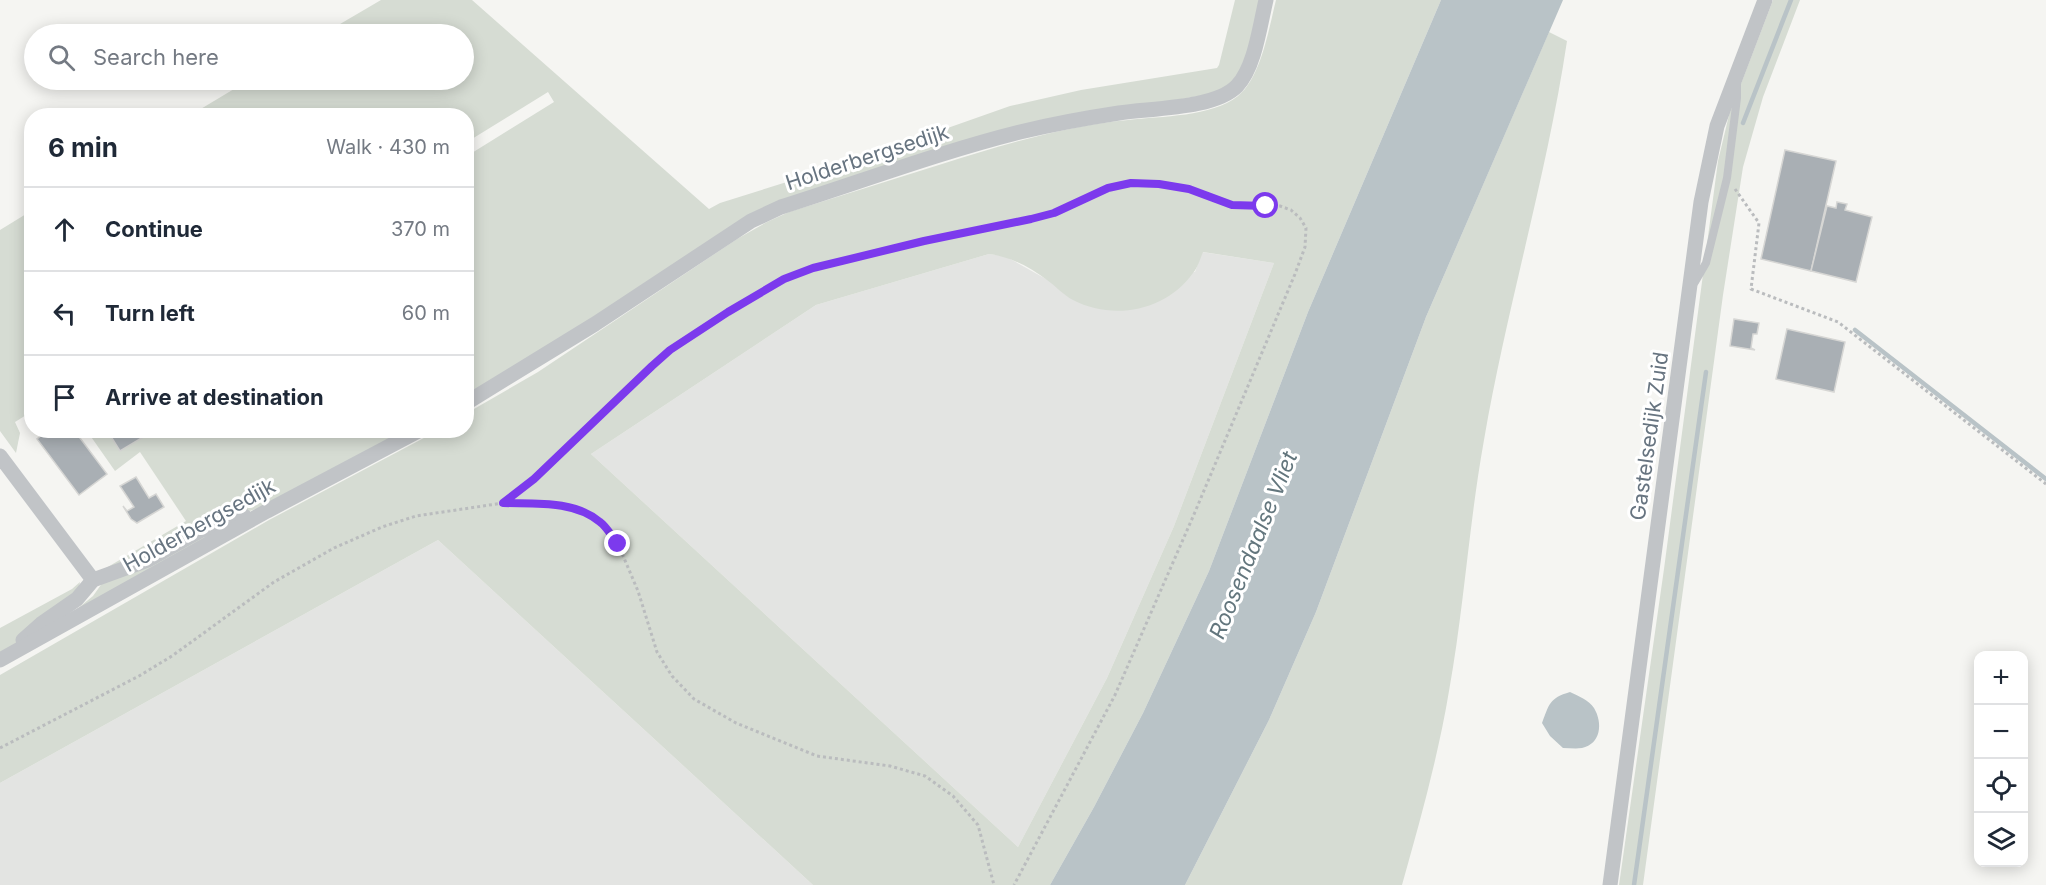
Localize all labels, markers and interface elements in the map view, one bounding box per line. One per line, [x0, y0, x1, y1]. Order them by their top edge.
search box [24, 24, 474, 90]
icon: search [45, 41, 78, 74]
text: Search here [93, 44, 219, 70]
street label: Holderbergsedijk [782, 119, 952, 195]
text: 6 min [48, 132, 118, 163]
text: Walk · 430 m [326, 135, 450, 159]
route start [1252, 192, 1278, 218]
icon: ahead [48, 213, 81, 246]
text: Continue [105, 216, 203, 242]
text: 370 m [391, 217, 450, 241]
icon: left [48, 297, 81, 330]
text: Turn left [105, 300, 195, 326]
text: 60 m [402, 301, 450, 325]
street label: Gastelsedijk Zuid [1625, 350, 1673, 522]
icon: arrive [48, 381, 81, 414]
text: Arrive at destination [105, 384, 324, 410]
water label: Roosendaalse Vliet [1204, 447, 1303, 642]
street label: Holderbergsedijk [119, 473, 280, 577]
route end [604, 530, 630, 556]
map controls [1974, 651, 2028, 867]
button: + [1974, 651, 2028, 705]
button: − [1974, 705, 2028, 759]
button: locate [1974, 759, 2028, 813]
button: layers [1974, 813, 2028, 867]

